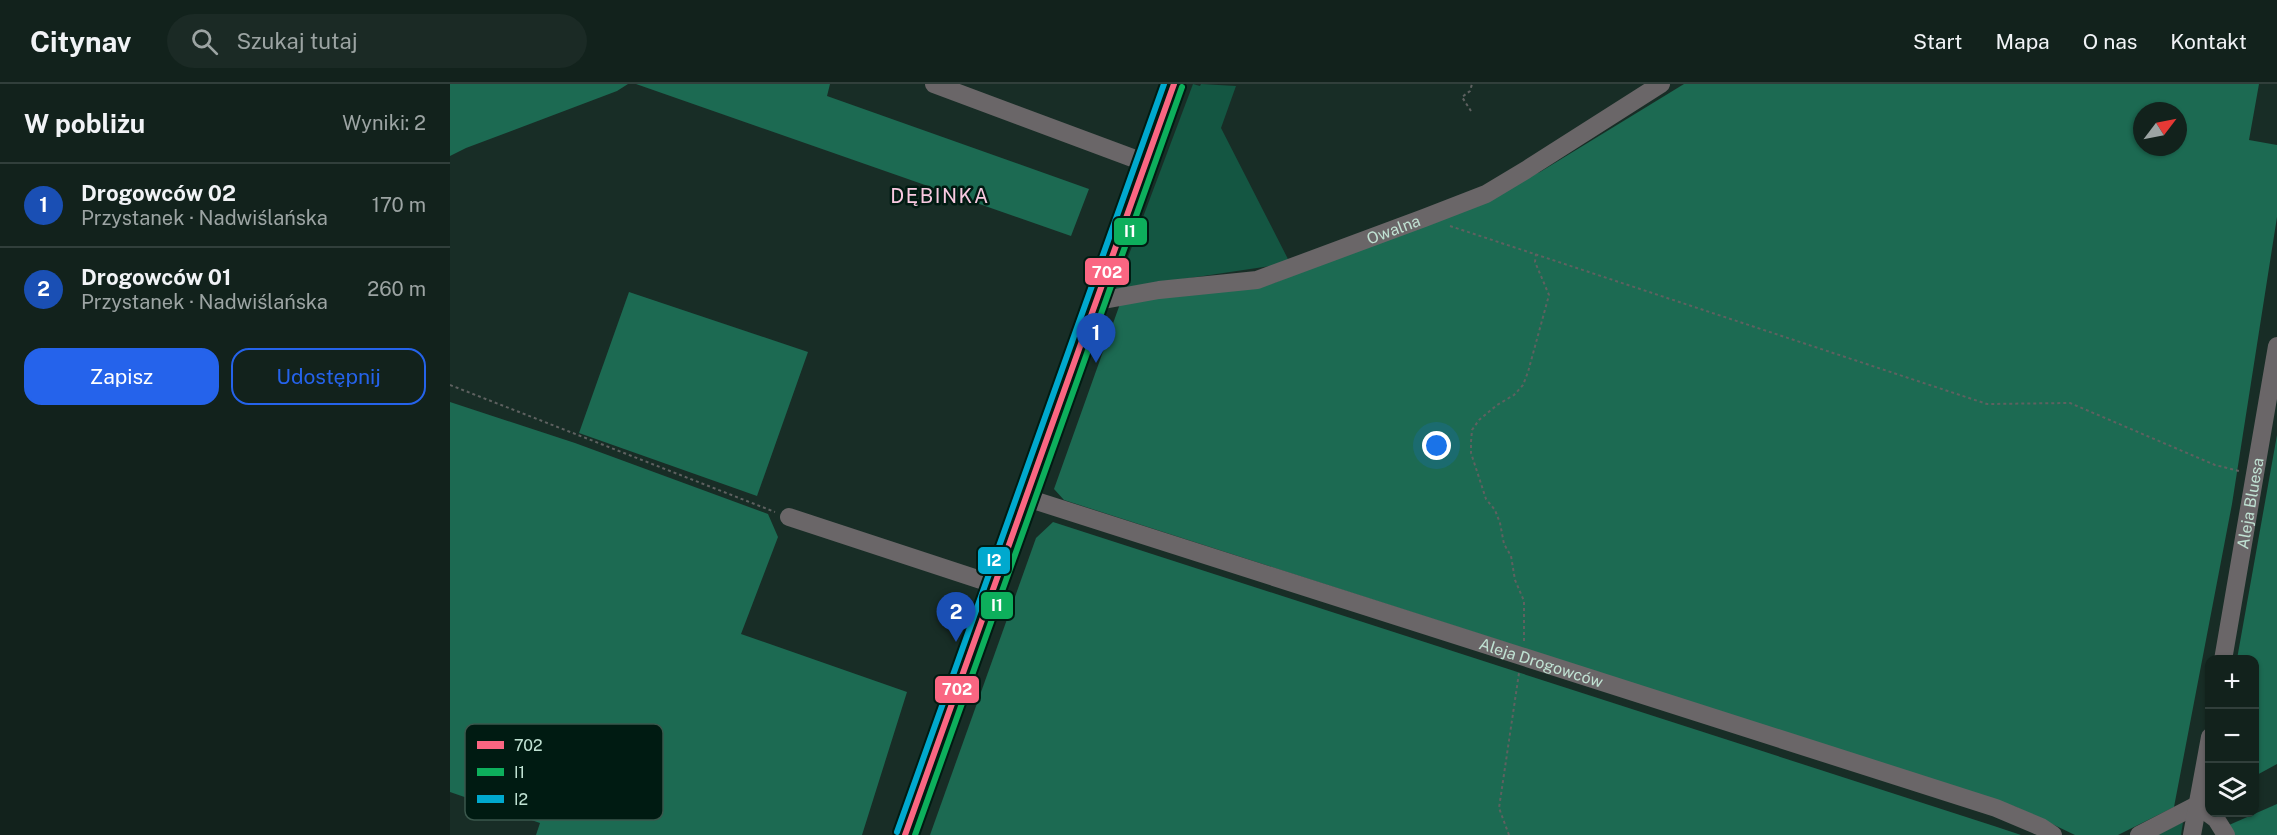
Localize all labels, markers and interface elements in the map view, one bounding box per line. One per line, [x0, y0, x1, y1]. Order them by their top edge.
search box [167, 14, 587, 68]
text: Citynav [30, 25, 131, 58]
icon: search [188, 25, 221, 58]
text: Szukaj tutaj [236, 28, 357, 54]
text: Start [1913, 29, 1963, 54]
text: Mapa [1996, 29, 2050, 54]
text: O nas [2083, 29, 2137, 54]
text: Kontakt [2170, 29, 2247, 54]
north arrow [2133, 102, 2187, 156]
text: W pobliżu [24, 108, 145, 139]
text: Wyniki: 2 [342, 111, 426, 135]
text: Drogowców 02 [81, 180, 236, 206]
district label: DĘBINKA [890, 184, 990, 208]
text: 1 [39, 193, 48, 217]
text: 170 m [372, 193, 426, 217]
text: Przystanek · Nadwiślańska [81, 206, 328, 230]
street label: Owalna [1364, 211, 1423, 248]
line badge: I1 [1113, 217, 1148, 246]
text: I1 [1124, 222, 1136, 241]
line badge: 702 [1084, 257, 1130, 286]
text: 702 [1092, 263, 1122, 282]
text: Drogowców 01 [81, 264, 231, 290]
text: 2 [37, 277, 50, 301]
text: 260 m [367, 277, 426, 301]
text: Przystanek · Nadwiślańska [81, 290, 328, 314]
pin: 1 [1076, 314, 1116, 363]
button: Zapisz [24, 348, 219, 405]
button: Udostępnij [231, 348, 426, 405]
your location [1422, 431, 1451, 460]
street label: Aleja Bluesa [2233, 456, 2268, 551]
line badge: I2 [977, 546, 1011, 575]
text: I2 [986, 551, 1002, 570]
line badge: I1 [980, 591, 1014, 620]
pin: 2 [936, 592, 976, 642]
text: I1 [991, 596, 1003, 615]
street label: Aleja Drogowców [1477, 634, 1606, 692]
map controls [2205, 655, 2259, 817]
button: + [2205, 655, 2259, 709]
line badge: 702 [934, 675, 980, 704]
text: 702 [942, 680, 972, 699]
button: − [2205, 709, 2259, 763]
legend [465, 724, 663, 820]
text: 702 [514, 736, 543, 755]
text: I1 [514, 763, 525, 782]
button: layers [2205, 763, 2259, 817]
text: I2 [514, 790, 528, 809]

